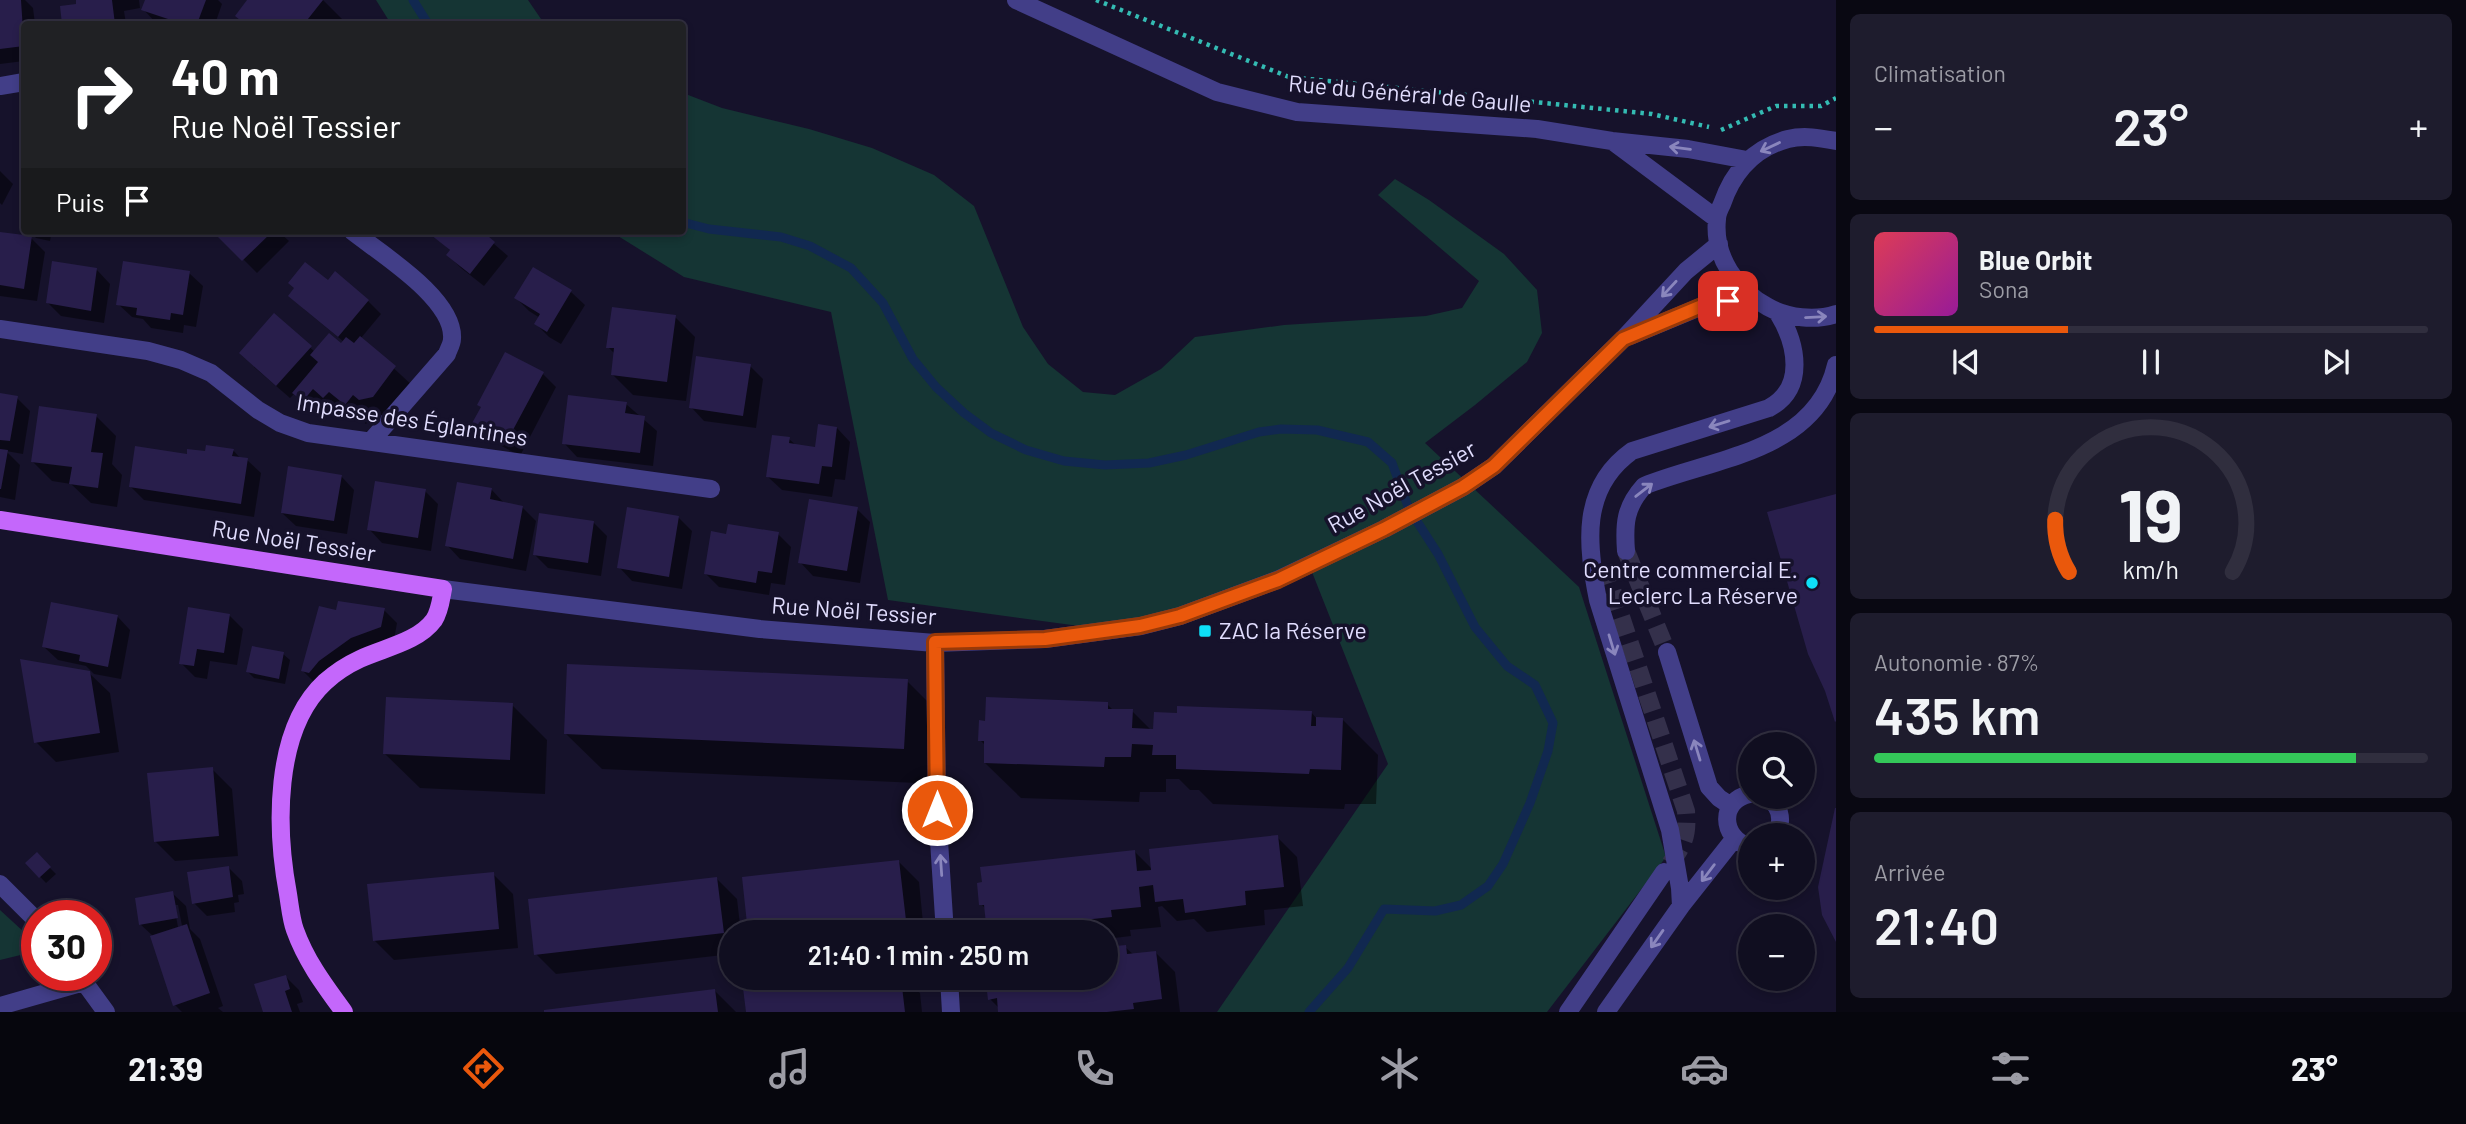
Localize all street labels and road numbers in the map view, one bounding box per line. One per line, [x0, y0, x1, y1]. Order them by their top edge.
street label: Rue du Général de Gaulle [1287, 68, 1533, 118]
street label: Impasse des Églantines [295, 387, 530, 451]
street label: Rue Noël Tessier [1322, 434, 1481, 538]
street label: Rue Noël Tessier [210, 513, 379, 567]
street label: Rue Noël Tessier [771, 590, 938, 630]

